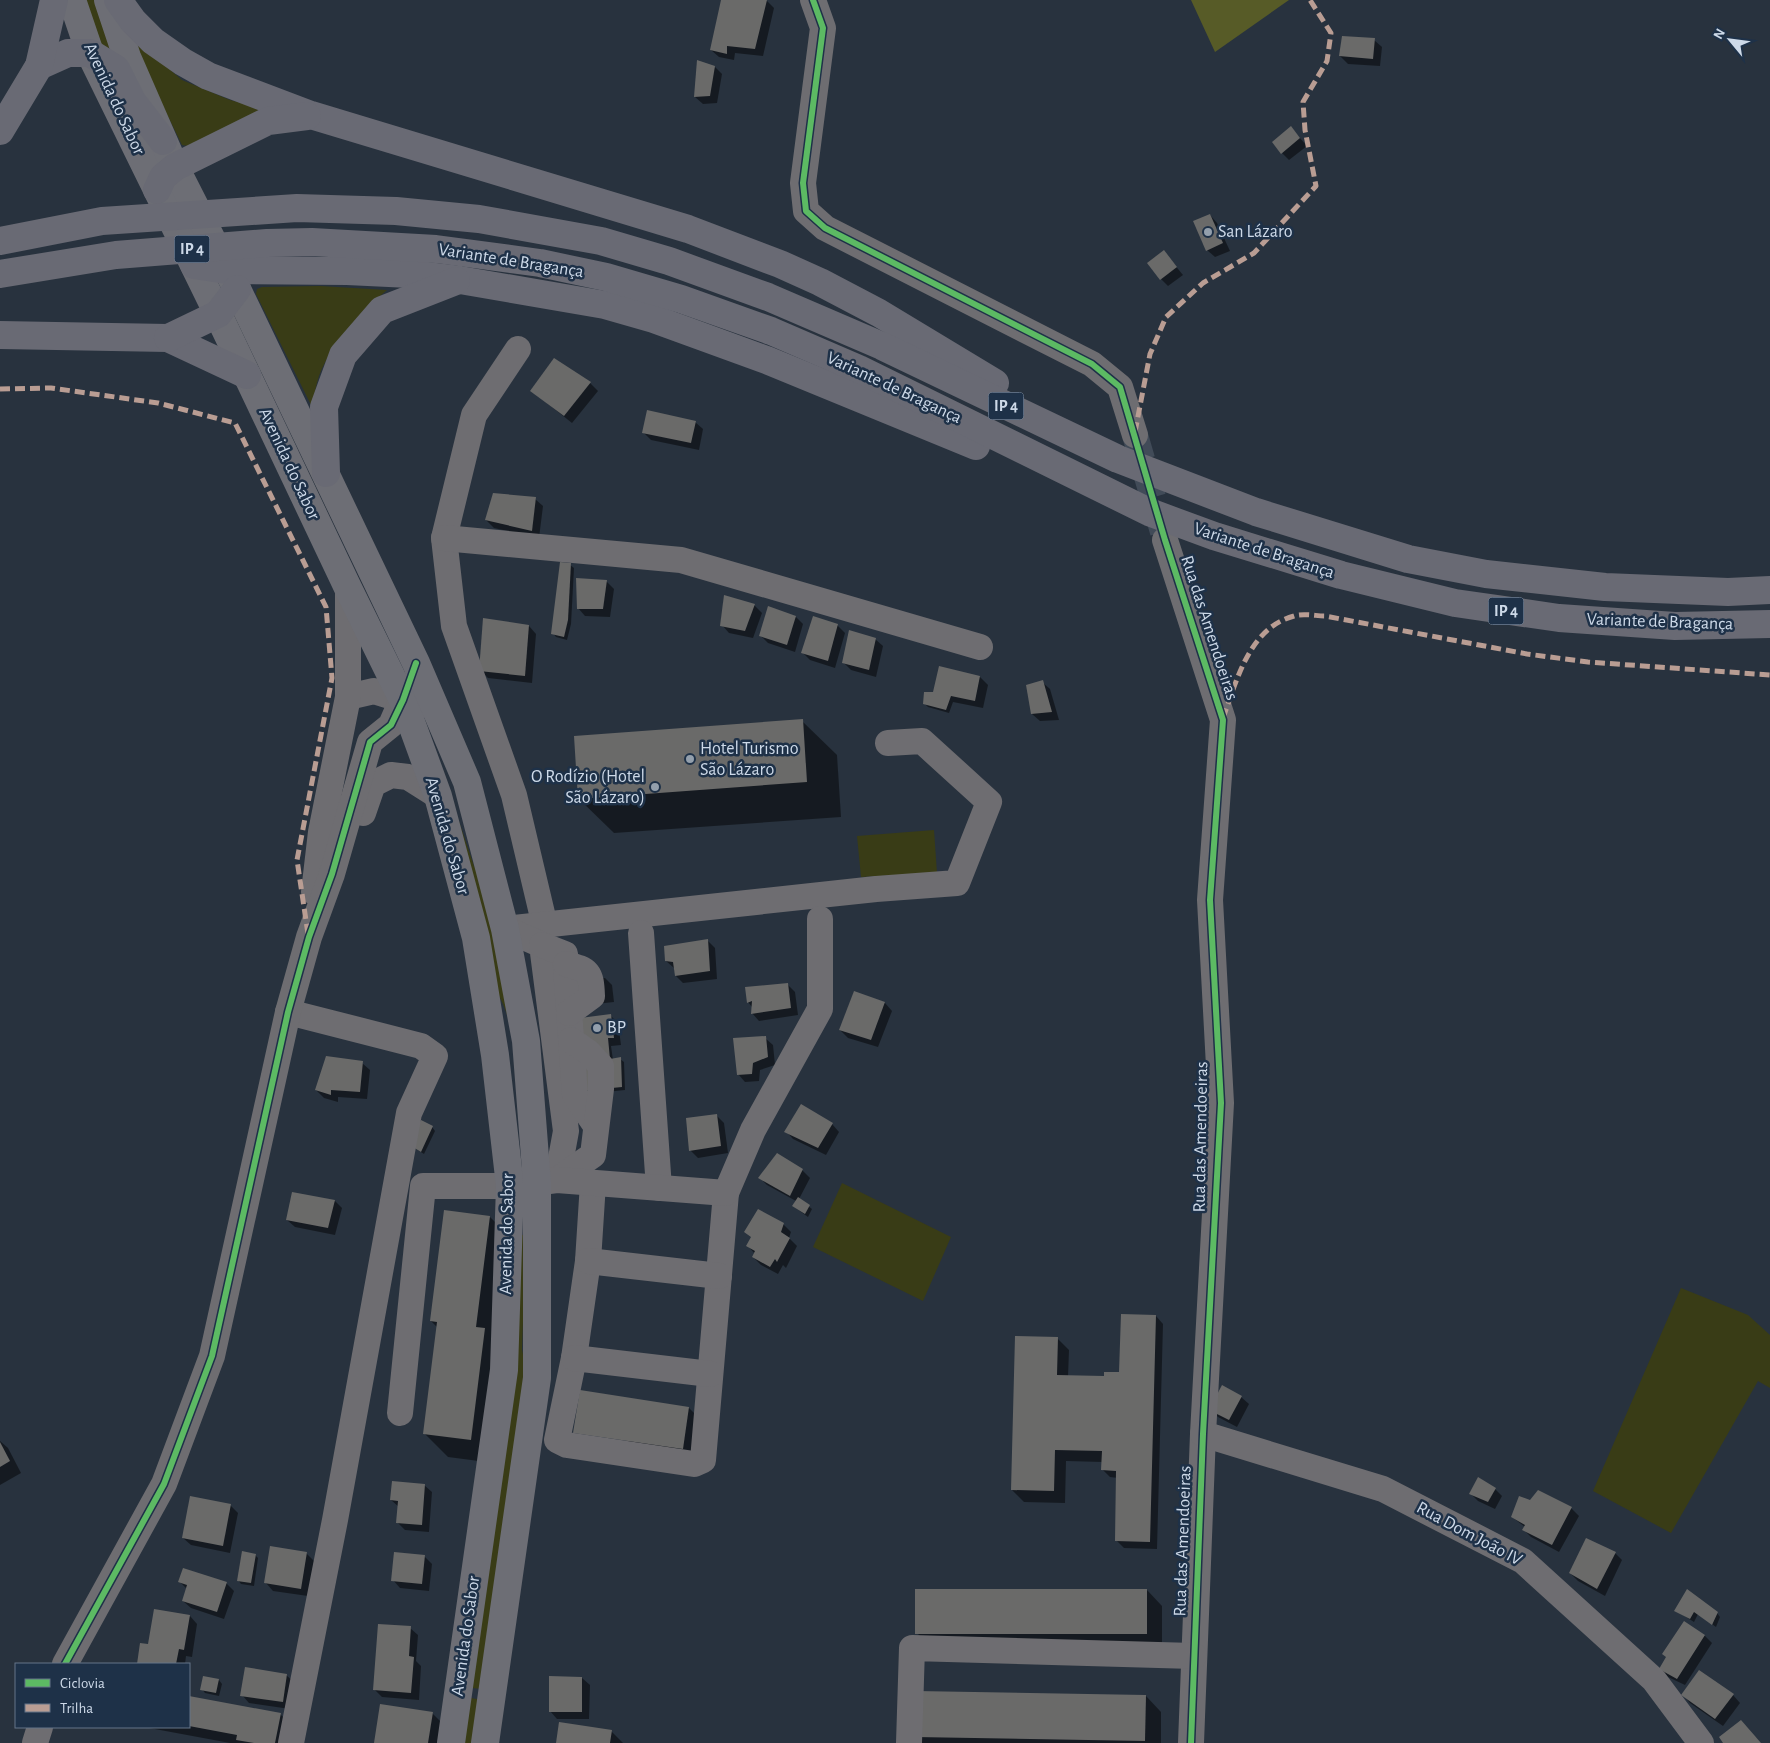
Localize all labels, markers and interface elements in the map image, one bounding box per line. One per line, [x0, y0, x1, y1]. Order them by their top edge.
north arrow [1705, 15, 1755, 65]
text: N [1711, 27, 1728, 42]
street label: Avenida do Sabor [80, 40, 148, 158]
place label: San Lázaro [1218, 223, 1293, 241]
marker: San Lázaro [1202, 226, 1214, 238]
road number: IP 4 [174, 235, 210, 262]
street label: Variante de Bragança [437, 241, 585, 281]
street label: Variante de Bragança [824, 349, 964, 427]
road number: IP 4 [988, 392, 1024, 420]
street label: Avenida do Sabor [255, 405, 323, 523]
street label: Variante de Bragança [1191, 520, 1337, 582]
street label: Rua das Amendoeiras [1177, 553, 1241, 703]
road number: IP 4 [1488, 598, 1524, 624]
street label: Variante de Bragança [1586, 610, 1734, 634]
place label: Hotel Turismo São Lázaro [700, 740, 799, 779]
marker: Hotel Turismo São Lázaro [684, 753, 696, 765]
place label: O Rodízio (Hotel São Lázaro) [531, 768, 645, 807]
street label: Avenida do Sabor [422, 775, 472, 897]
marker: O Rodízio (Hotel São Lázaro) [649, 781, 661, 793]
place label: BP [607, 1019, 626, 1037]
marker: BP [591, 1022, 603, 1034]
street label: Rua das Amendoeiras [1191, 1061, 1211, 1213]
street label: Avenida do Sabor [497, 1173, 517, 1295]
street label: Rua das Amendoeiras [1171, 1465, 1195, 1617]
street label: Rua Dom João IV [1413, 1499, 1525, 1570]
street label: Avenida do Sabor [449, 1575, 483, 1697]
legend [15, 1663, 190, 1728]
text: Ciclovia [60, 1676, 105, 1691]
text: Trilha [60, 1701, 93, 1716]

